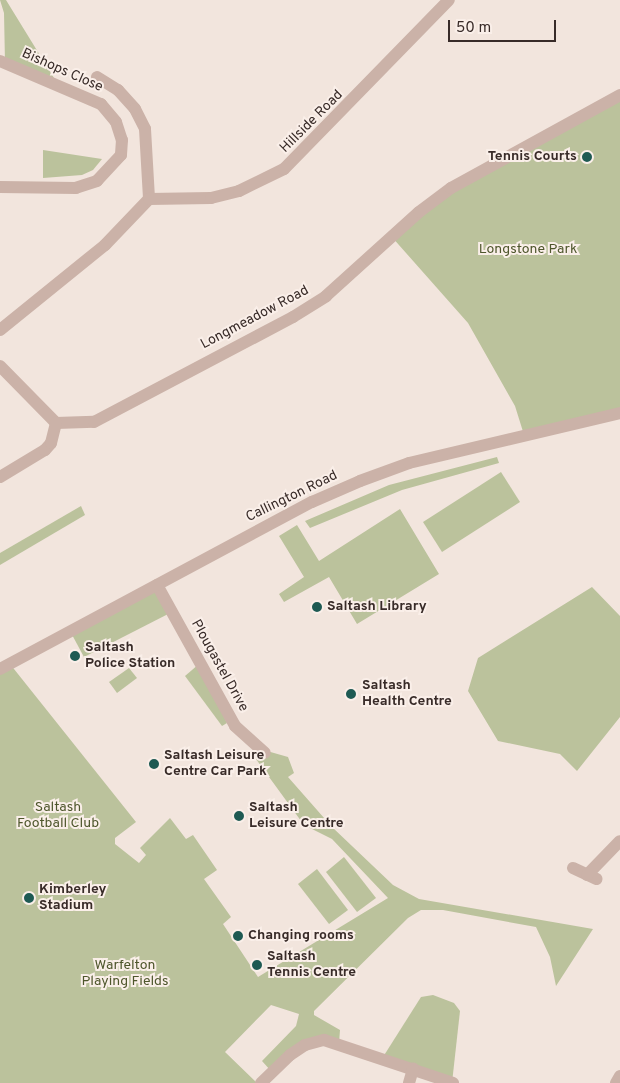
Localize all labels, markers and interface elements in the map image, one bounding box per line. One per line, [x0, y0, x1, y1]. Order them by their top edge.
scale bar [450, 10, 558, 42]
text: 50 m [456, 19, 491, 38]
street label: Bishops Close [19, 46, 105, 96]
street label: Hillside Road [277, 87, 347, 157]
place label: Tennis Courts [488, 149, 577, 165]
marker: Tennis Courts [581, 151, 593, 163]
park label: Longstone Park [479, 242, 577, 258]
street label: Longmeadow Road [198, 282, 312, 354]
street label: Callington Road [243, 468, 341, 526]
place label: Saltash Library [327, 599, 427, 615]
marker: Saltash Library [311, 601, 323, 613]
street label: Plougastel Drive [187, 617, 251, 715]
place label: Saltash Police Station [85, 640, 175, 672]
marker: Saltash Police Station [69, 650, 81, 662]
place label: Saltash Health Centre [362, 678, 452, 710]
marker: Saltash Health Centre [344, 687, 358, 701]
place label: Saltash Leisure Centre Car Park [164, 748, 267, 780]
marker: Saltash Leisure Centre Car Park [148, 758, 160, 770]
park label: Saltash Football Club [17, 800, 99, 832]
place label: Saltash Leisure Centre [249, 800, 344, 832]
marker: Saltash Leisure Centre [233, 810, 245, 822]
place label: Kimberley Stadium [39, 882, 106, 914]
marker: Kimberley Stadium [23, 892, 35, 904]
place label: Changing rooms [248, 928, 354, 944]
marker: Changing rooms [232, 930, 244, 942]
place label: Saltash Tennis Centre [267, 949, 356, 982]
park label: Warfelton Playing Fields [81, 958, 169, 990]
marker: Saltash Tennis Centre [251, 959, 263, 971]

